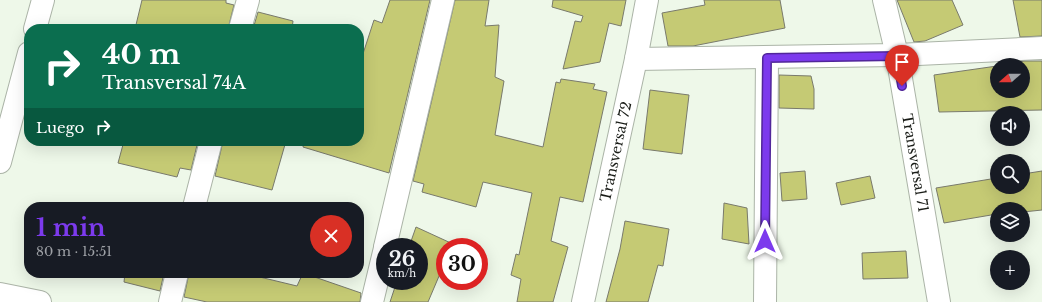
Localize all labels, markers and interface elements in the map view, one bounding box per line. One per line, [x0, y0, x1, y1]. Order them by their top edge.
text: 40 m [102, 37, 180, 72]
icon: right [36, 40, 88, 92]
pin [885, 45, 919, 86]
icon: arrive [891, 51, 913, 73]
north arrow [990, 58, 1030, 98]
map controls [990, 58, 1030, 290]
text: Transversal 74A [102, 72, 246, 94]
street label: Transversal 72 [596, 100, 635, 203]
button: sound [990, 106, 1030, 146]
street label: Transversal 71 [898, 112, 933, 213]
icon: right [92, 116, 114, 138]
text: Luego [36, 118, 84, 137]
button: search [990, 154, 1030, 194]
button: layers [990, 202, 1030, 242]
text: 1 min [36, 213, 106, 242]
button: close [310, 215, 352, 257]
position arrow [744, 220, 786, 262]
speed limit sign: 30 [436, 238, 488, 290]
text: 80 m · 15:51 [36, 243, 112, 260]
text: 26 [389, 247, 415, 271]
button: + [990, 250, 1030, 290]
text: km/h [388, 267, 416, 280]

